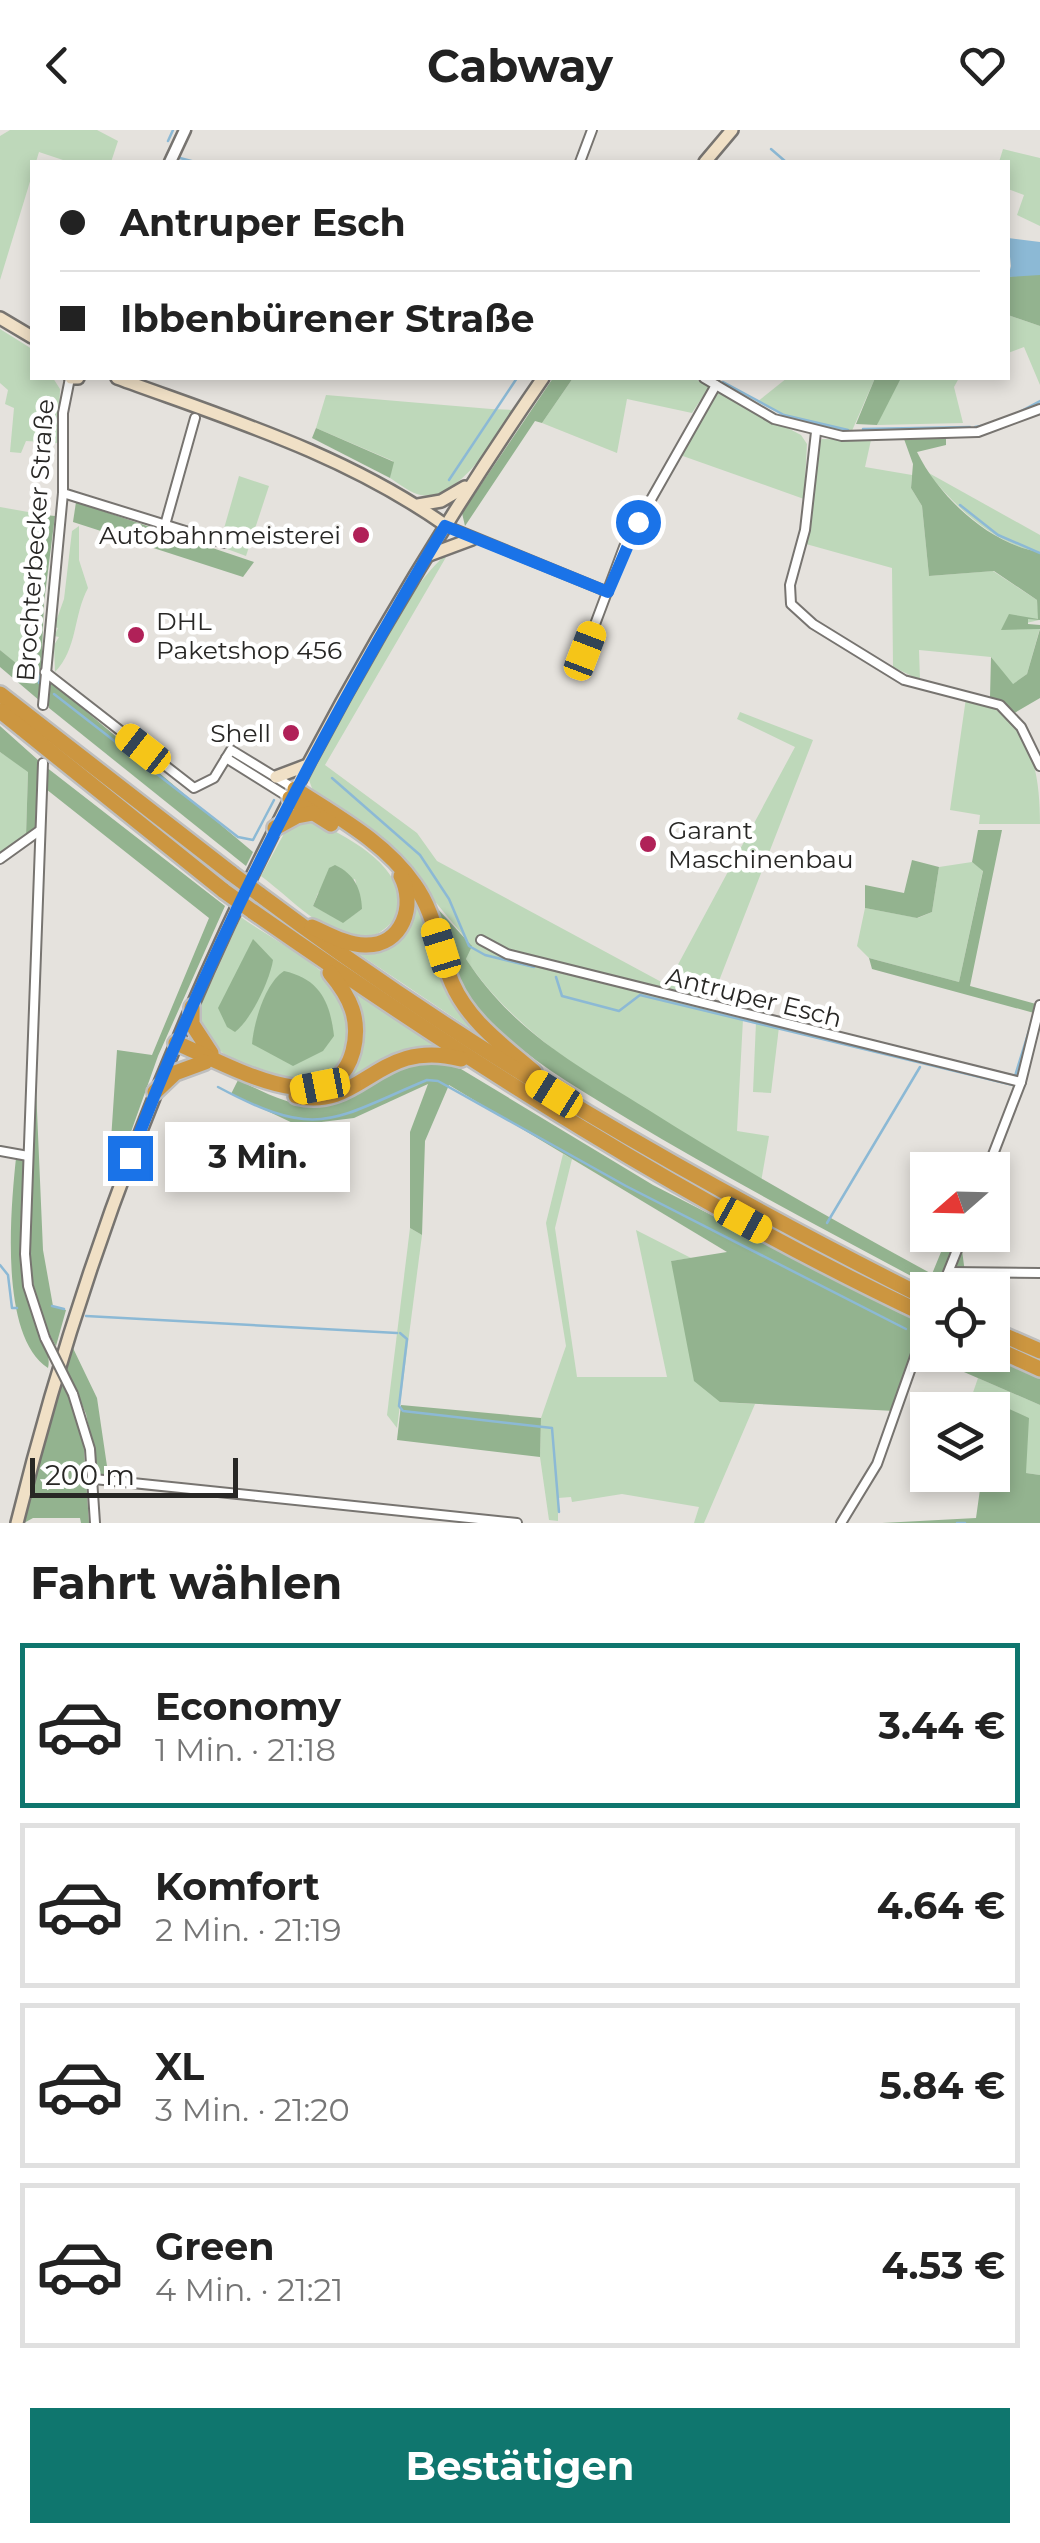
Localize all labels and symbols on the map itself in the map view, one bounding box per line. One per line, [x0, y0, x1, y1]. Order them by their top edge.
street label: Brochterbecker Straße [10, 398, 60, 682]
route start [616, 500, 661, 545]
place label: Autobahnmeisterei [99, 520, 341, 550]
marker: Autobahnmeisterei [350, 524, 372, 546]
place label: DHL Paketshop 456 [156, 606, 342, 665]
car [560, 618, 610, 684]
marker: DHL Paketshop 456 [125, 624, 147, 646]
place label: Shell [210, 718, 271, 748]
car [110, 719, 176, 779]
marker: Shell [280, 722, 302, 744]
place label: Garant Maschinenbau [668, 815, 854, 874]
marker: Garant Maschinenbau [637, 833, 659, 855]
car [418, 915, 464, 981]
street label: Antruper Esch [663, 961, 845, 1033]
car [521, 1065, 587, 1123]
car [288, 1066, 352, 1106]
callout: 3 Min. [165, 1123, 350, 1193]
route end [108, 1136, 153, 1181]
north arrow [910, 1152, 1010, 1252]
car [709, 1192, 777, 1248]
scale bar [30, 1453, 238, 1498]

